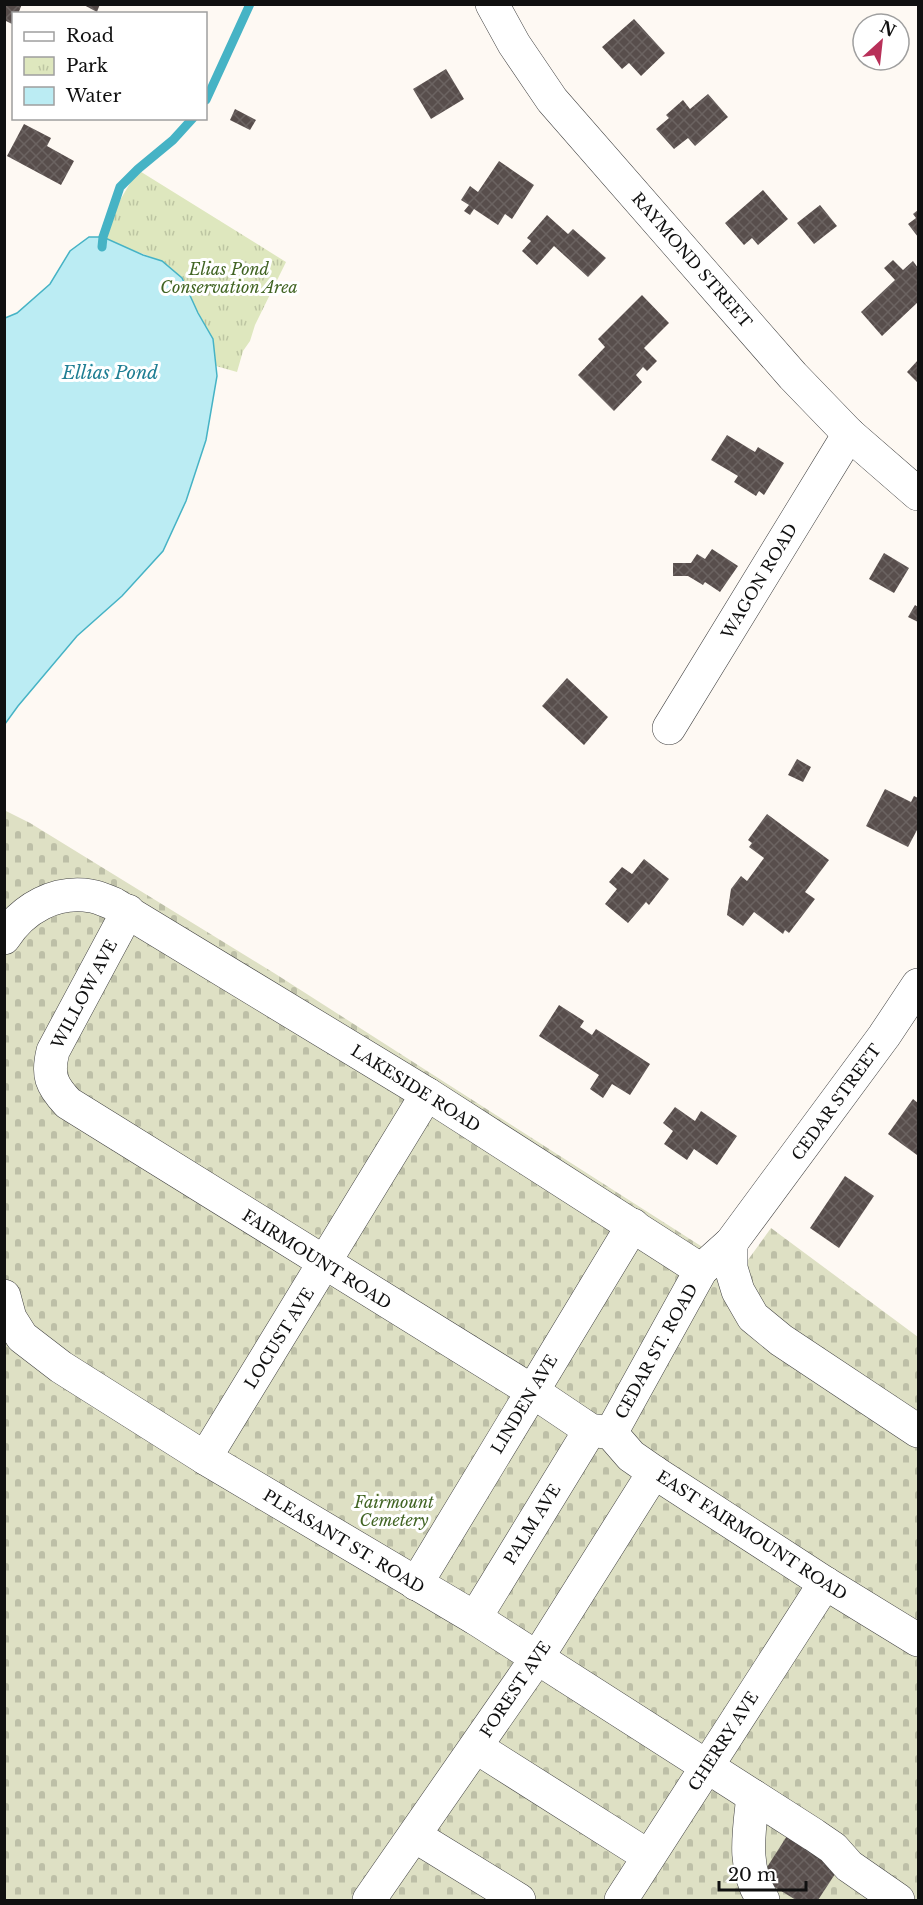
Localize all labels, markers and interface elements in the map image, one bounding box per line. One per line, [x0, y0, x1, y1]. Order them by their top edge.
legend [12, 12, 207, 120]
north arrow [851, 12, 911, 72]
text: N [877, 16, 899, 41]
text: Road [66, 25, 114, 47]
text: Park [66, 55, 108, 77]
text: Water [65, 85, 122, 107]
street label: RAYMOND STREET [628, 188, 756, 332]
park label: Elias Pond Conservation Area [160, 259, 298, 297]
water label: Ellias Pond [61, 362, 158, 384]
street label: WAGON ROAD [716, 520, 801, 643]
street label: WILLOW AVE [46, 936, 121, 1053]
street label: LAKESIDE ROAD [348, 1040, 484, 1136]
street label: CEDAR STREET [787, 1040, 885, 1164]
street label: FAIRMOUNT ROAD [239, 1205, 395, 1313]
street label: CEDAR ST. ROAD [611, 1280, 701, 1422]
street label: LOCUST AVE [240, 1284, 318, 1392]
street label: LINDEN AVE [487, 1351, 561, 1457]
street label: EAST FAIRMOUNT ROAD [653, 1466, 851, 1604]
street label: PALM AVE [499, 1480, 565, 1568]
street label: PLEASANT ST. ROAD [260, 1485, 428, 1597]
park label: Fairmount Cemetery [353, 1492, 434, 1530]
street label: FOREST AVE [475, 1637, 555, 1741]
street label: CHERRY AVE [683, 1688, 763, 1794]
scale bar [719, 1854, 806, 1892]
text: 20 m [728, 1864, 776, 1886]

